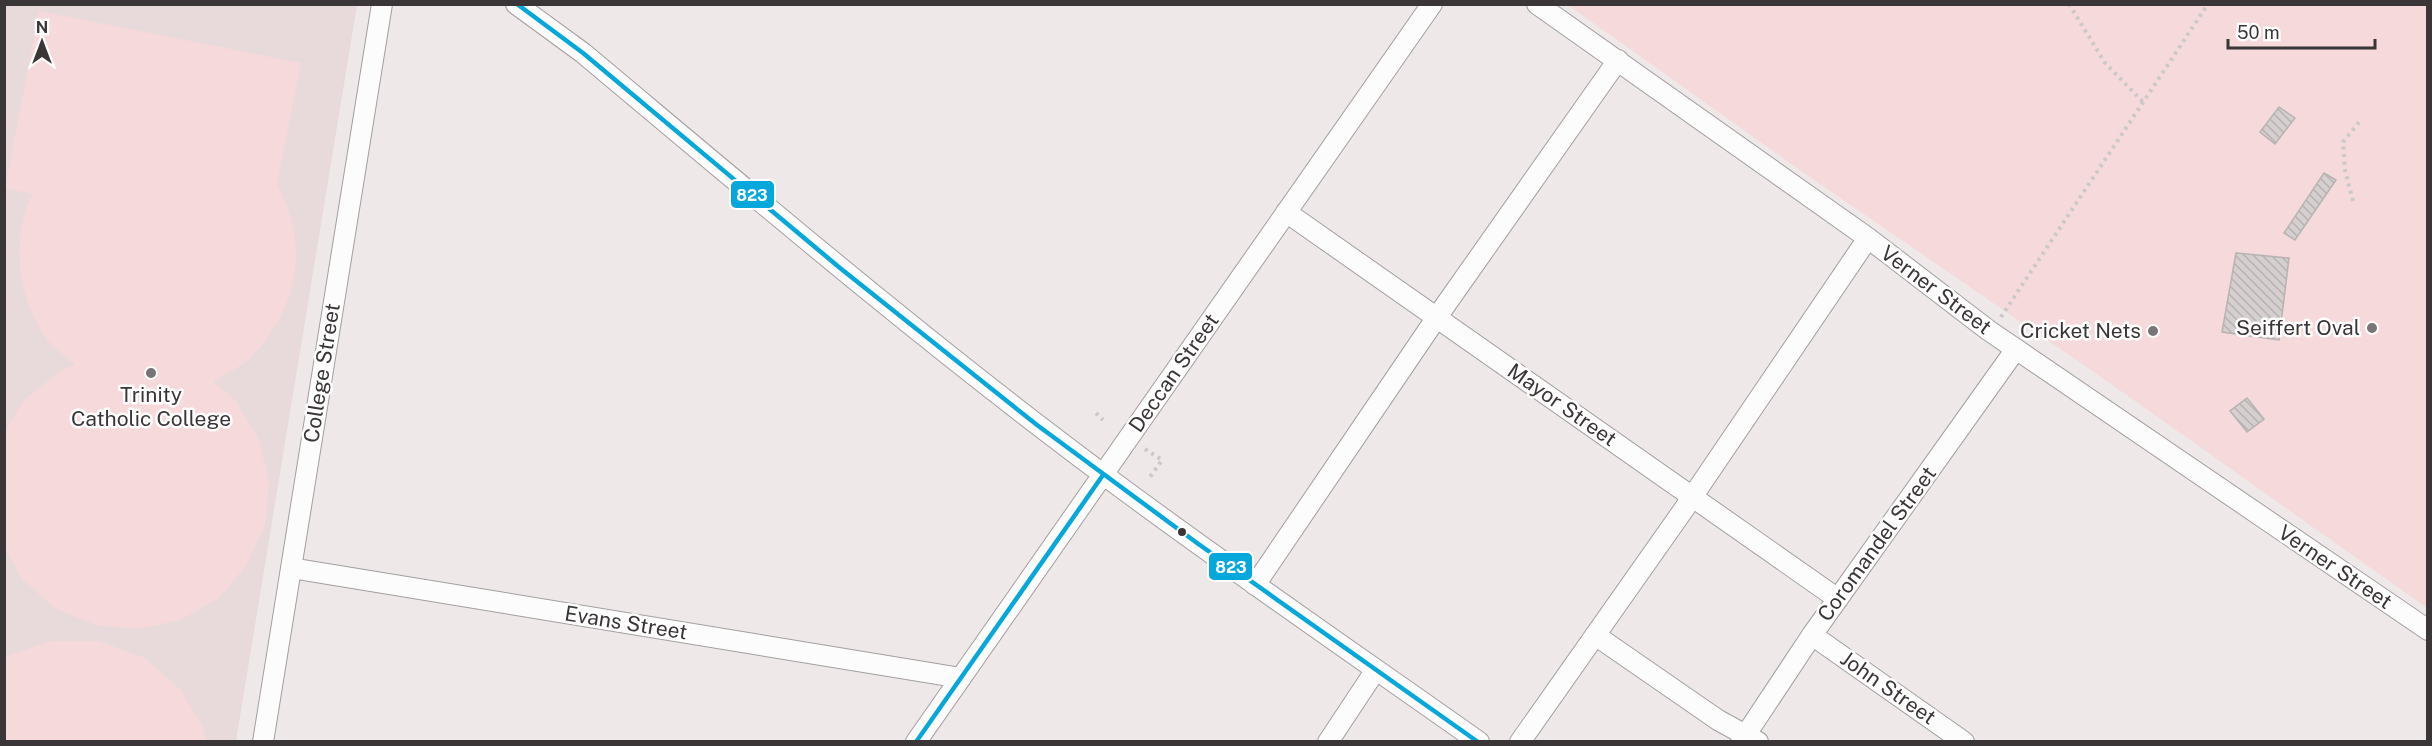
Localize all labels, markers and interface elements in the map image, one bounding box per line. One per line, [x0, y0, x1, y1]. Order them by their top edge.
north arrow [12, 12, 72, 72]
scale bar [2228, 12, 2375, 50]
text: N [36, 18, 48, 37]
text: 50 m [2237, 22, 2280, 43]
line badge: 823 [730, 180, 775, 209]
text: 823 [736, 186, 768, 205]
street label: Verner Street [1876, 240, 1997, 339]
street label: College Street [298, 301, 345, 444]
street label: Deccan Street [1123, 309, 1224, 437]
place label: Seiffert Oval [2236, 315, 2360, 340]
place label: Cricket Nets [2020, 318, 2141, 343]
marker: Seiffert Oval [2365, 321, 2379, 335]
marker: Cricket Nets [2146, 324, 2160, 338]
street label: Mayor Street [1503, 358, 1622, 451]
marker: Trinity Catholic College [144, 366, 158, 380]
place label: Trinity Catholic College [71, 382, 231, 431]
street label: Coromandel Street [1812, 461, 1941, 626]
street label: Verner Street [2274, 519, 2397, 614]
unlabelled marker [1176, 526, 1188, 538]
line badge: 823 [1208, 552, 1253, 581]
text: 823 [1215, 558, 1247, 577]
street label: Evans Street [563, 600, 689, 645]
street label: John Street [1836, 646, 1941, 730]

